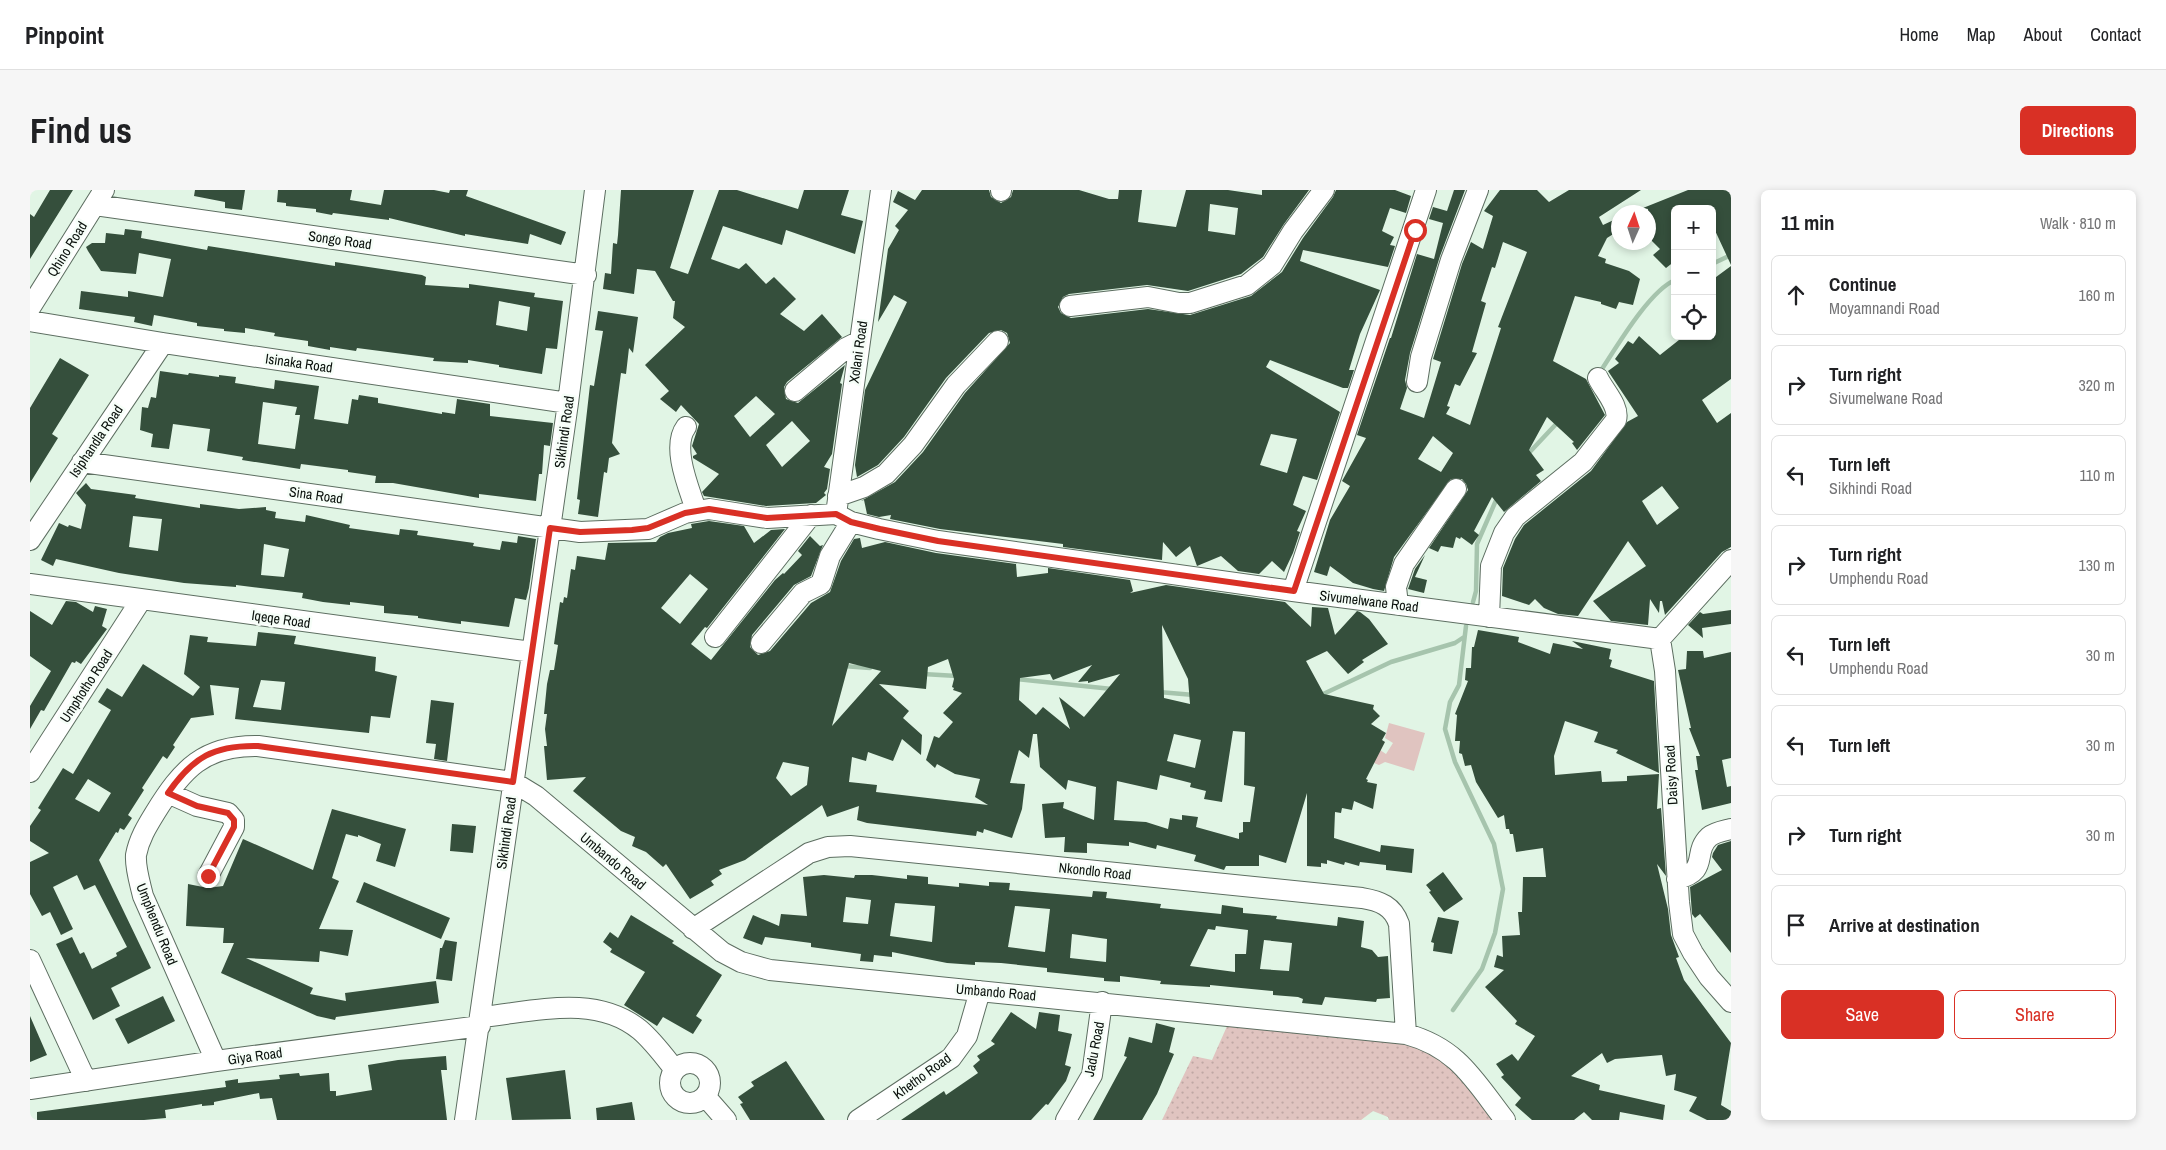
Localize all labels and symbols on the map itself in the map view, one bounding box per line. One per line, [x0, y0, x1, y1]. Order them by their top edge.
north arrow [1611, 205, 1656, 250]
street label: Qhino Road [43, 218, 91, 280]
route start [1404, 219, 1427, 242]
street label: Songo Road [307, 227, 373, 253]
street label: Xolani Road [845, 320, 871, 384]
street label: Isinaka Road [264, 349, 334, 377]
street label: Sikhindi Road [550, 395, 578, 469]
street label: Isiphandla Road [65, 401, 127, 481]
street label: Sina Road [288, 482, 344, 508]
street label: Sivumelwane Road [1319, 586, 1419, 616]
street label: Iqeqe Road [250, 606, 312, 632]
street label: Umphotho Road [56, 646, 116, 726]
street label: Daisy Road [1660, 745, 1682, 805]
street label: Sikhindi Road [492, 796, 520, 870]
street label: Umbando Road [576, 828, 650, 894]
street label: Nkondlo Road [1058, 858, 1132, 884]
route end [197, 865, 220, 888]
street label: Umphendu Road [132, 880, 182, 968]
street label: Umbando Road [955, 980, 1037, 1004]
street label: Jadu Road [1080, 1020, 1108, 1078]
street label: Giya Road [227, 1043, 283, 1069]
street label: Khetho Road [890, 1049, 954, 1103]

